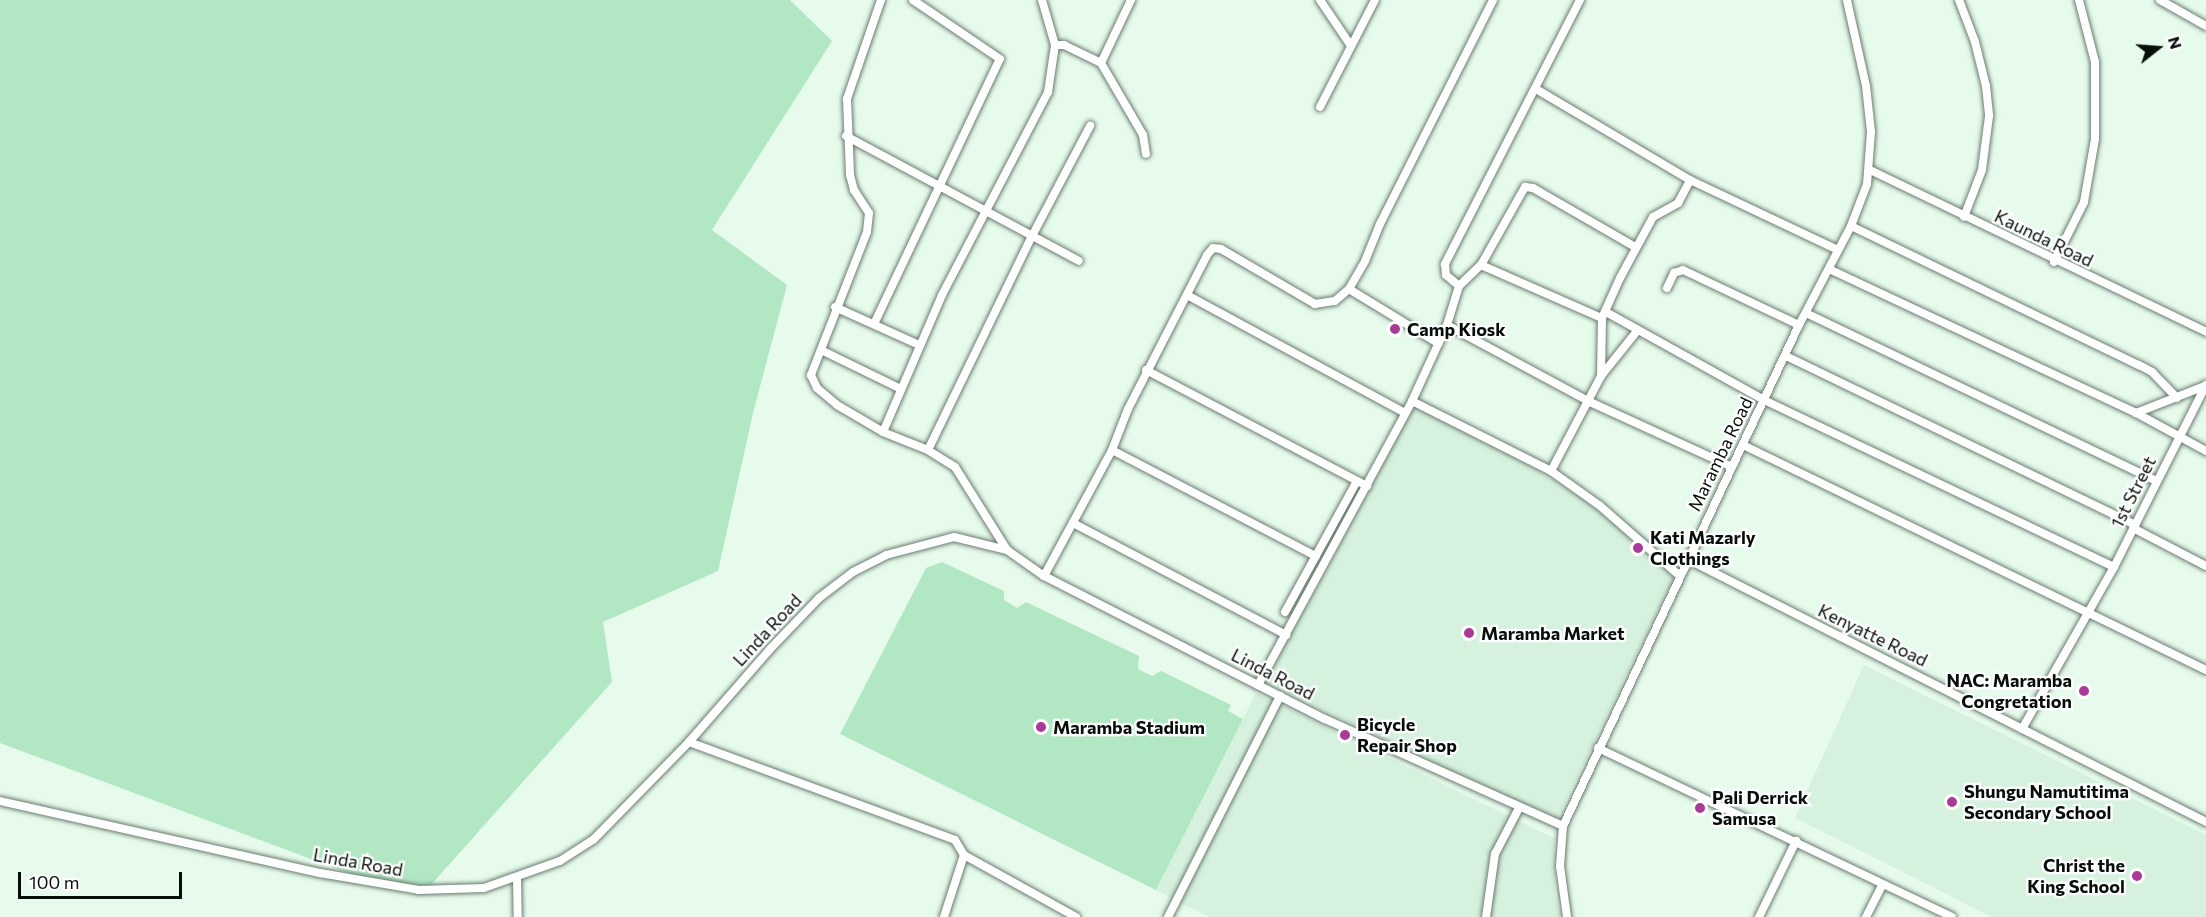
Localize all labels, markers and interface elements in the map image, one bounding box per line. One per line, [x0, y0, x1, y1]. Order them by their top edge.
north arrow [2128, 18, 2188, 78]
text: N [2165, 34, 2187, 51]
street label: Kaunda Road [1991, 205, 2097, 271]
place label: Camp Kiosk [1407, 318, 1505, 340]
marker: Camp Kiosk [1388, 322, 1402, 336]
street label: Maramba Road [1683, 393, 1757, 515]
street label: 1st Street [2106, 453, 2160, 531]
place label: Kati Mazarly Clothings [1650, 527, 1756, 570]
marker: Kati Mazarly Clothings [1631, 541, 1645, 555]
street label: Linda Road [728, 590, 806, 670]
street label: Kenyatte Road [1815, 599, 1931, 671]
place label: Maramba Market [1481, 622, 1625, 644]
marker: Maramba Market [1462, 626, 1476, 640]
street label: Linda Road [1228, 644, 1318, 704]
place label: NAC: Maramba Congretation [1946, 670, 2072, 712]
marker: NAC: Maramba Congretation [2077, 684, 2091, 698]
place label: Bicycle Repair Shop [1357, 714, 1457, 756]
place label: Maramba Stadium [1053, 716, 1205, 738]
marker: Maramba Stadium [1034, 720, 1048, 734]
marker: Bicycle Repair Shop [1338, 728, 1352, 742]
place label: Shungu Namutitima Secondary School [1964, 781, 2129, 824]
place label: Pali Derrick Samusa [1712, 787, 1808, 830]
marker: Shungu Namutitima Secondary School [1945, 795, 1959, 809]
marker: Pali Derrick Samusa [1693, 801, 1707, 815]
street label: Linda Road [312, 844, 404, 880]
place label: Christ the King School [2027, 855, 2125, 898]
scale bar [21, 860, 184, 898]
marker: Christ the King School [2130, 869, 2144, 883]
text: 100 m [29, 871, 79, 893]

